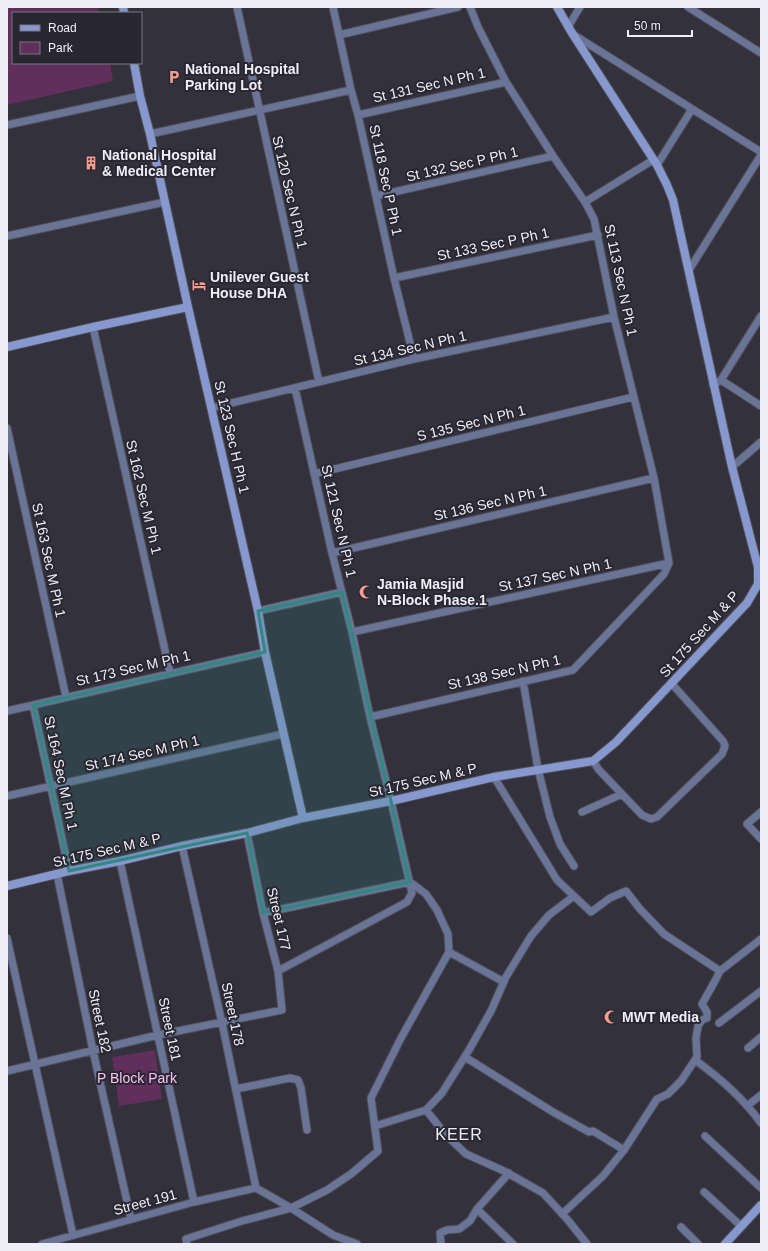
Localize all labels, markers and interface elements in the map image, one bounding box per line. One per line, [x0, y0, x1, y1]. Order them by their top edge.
legend [12, 12, 142, 64]
scale bar [628, 12, 692, 38]
text: 50 m [634, 19, 661, 33]
text: Road [48, 21, 77, 35]
text: Park [48, 41, 74, 55]
place label: National Hospital Parking Lot [185, 61, 299, 93]
street label: St 131 Sec N Ph 1 [371, 64, 487, 106]
parking icon: National Hospital Parking Lot [166, 69, 182, 85]
street label: St 118 Sec P Ph 1 [366, 123, 406, 237]
street label: St 120 Sec N Ph 1 [269, 134, 311, 250]
street label: St 132 Sec P Ph 1 [405, 143, 520, 185]
place label: National Hospital & Medical Center [102, 147, 216, 179]
building icon: National Hospital & Medical Center [83, 155, 99, 171]
street label: St 113 Sec N Ph 1 [601, 223, 641, 338]
street label: St 133 Sec P Ph 1 [436, 224, 551, 264]
place label: Unilever Guest House DHA [210, 269, 309, 301]
hotel icon: Unilever Guest House DHA [191, 277, 207, 293]
street label: St 134 Sec N Ph 1 [352, 327, 468, 369]
street label: St 123 Sec H Ph 1 [211, 379, 253, 495]
street label: S 135 Sec N Ph 1 [415, 402, 527, 444]
street label: St 162 Sec M Ph 1 [123, 438, 165, 556]
street label: St 121 Sec N Ph 1 [318, 463, 360, 579]
street label: St 136 Sec N Ph 1 [432, 482, 548, 524]
street label: St 163 Sec M Ph 1 [29, 501, 69, 619]
street label: St 137 Sec N Ph 1 [497, 555, 613, 595]
place label: Jamia Masjid N-Block Phase.1 [377, 576, 487, 608]
mosque icon: Jamia Masjid N-Block Phase.1 [358, 584, 374, 600]
street label: St 175 Sec M & P [656, 588, 742, 680]
street label: St 173 Sec M Ph 1 [74, 647, 192, 689]
street label: St 138 Sec N Ph 1 [446, 651, 562, 693]
street label: St 164 Sec M Ph 1 [41, 714, 81, 832]
street label: St 174 Sec M Ph 1 [83, 732, 201, 774]
street label: St 175 Sec M & P [367, 760, 479, 800]
street label: St 175 Sec M & P [51, 830, 163, 870]
street label: Street 177 [264, 886, 294, 952]
street label: Street 178 [218, 981, 248, 1047]
street label: Street 182 [85, 988, 115, 1054]
street label: Street 181 [155, 996, 185, 1062]
mosque icon: MWT Media [603, 1009, 619, 1025]
place label: MWT Media [622, 1009, 699, 1025]
park label: P Block Park [97, 1070, 178, 1086]
district label: KEER [435, 1126, 483, 1143]
street label: Street 191 [112, 1186, 178, 1218]

